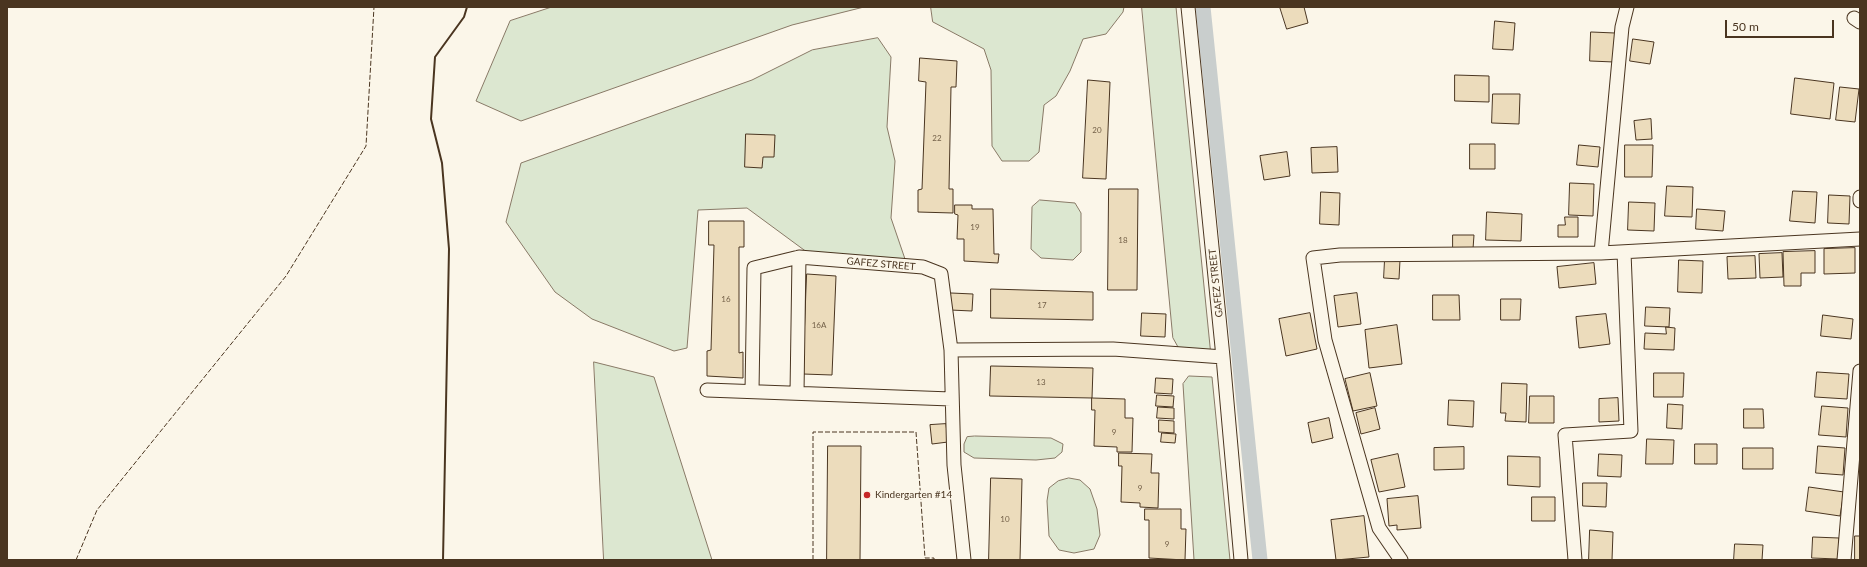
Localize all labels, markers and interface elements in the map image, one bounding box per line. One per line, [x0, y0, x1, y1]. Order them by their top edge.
scale bar [1727, 12, 1836, 38]
text: 50 m [1732, 19, 1759, 34]
house number: 20 [1092, 125, 1102, 135]
house number: 22 [932, 133, 942, 143]
house number: 19 [970, 222, 980, 232]
house number: 18 [1118, 235, 1128, 245]
street label: GAFEZ STREET [1206, 248, 1226, 318]
street label: GAFEZ STREET [846, 255, 916, 273]
house number: 16 [721, 294, 731, 304]
house number: 17 [1037, 300, 1047, 310]
house number: 16A [812, 320, 826, 330]
house number: 13 [1036, 377, 1046, 387]
house number: 9 [1112, 427, 1116, 437]
house number: 9 [1138, 483, 1142, 493]
place label: Kindergarten #14 [875, 489, 952, 501]
marker: Kindergarten #14 [862, 490, 872, 500]
house number: 10 [1000, 514, 1010, 524]
house number: 9 [1165, 539, 1169, 549]

